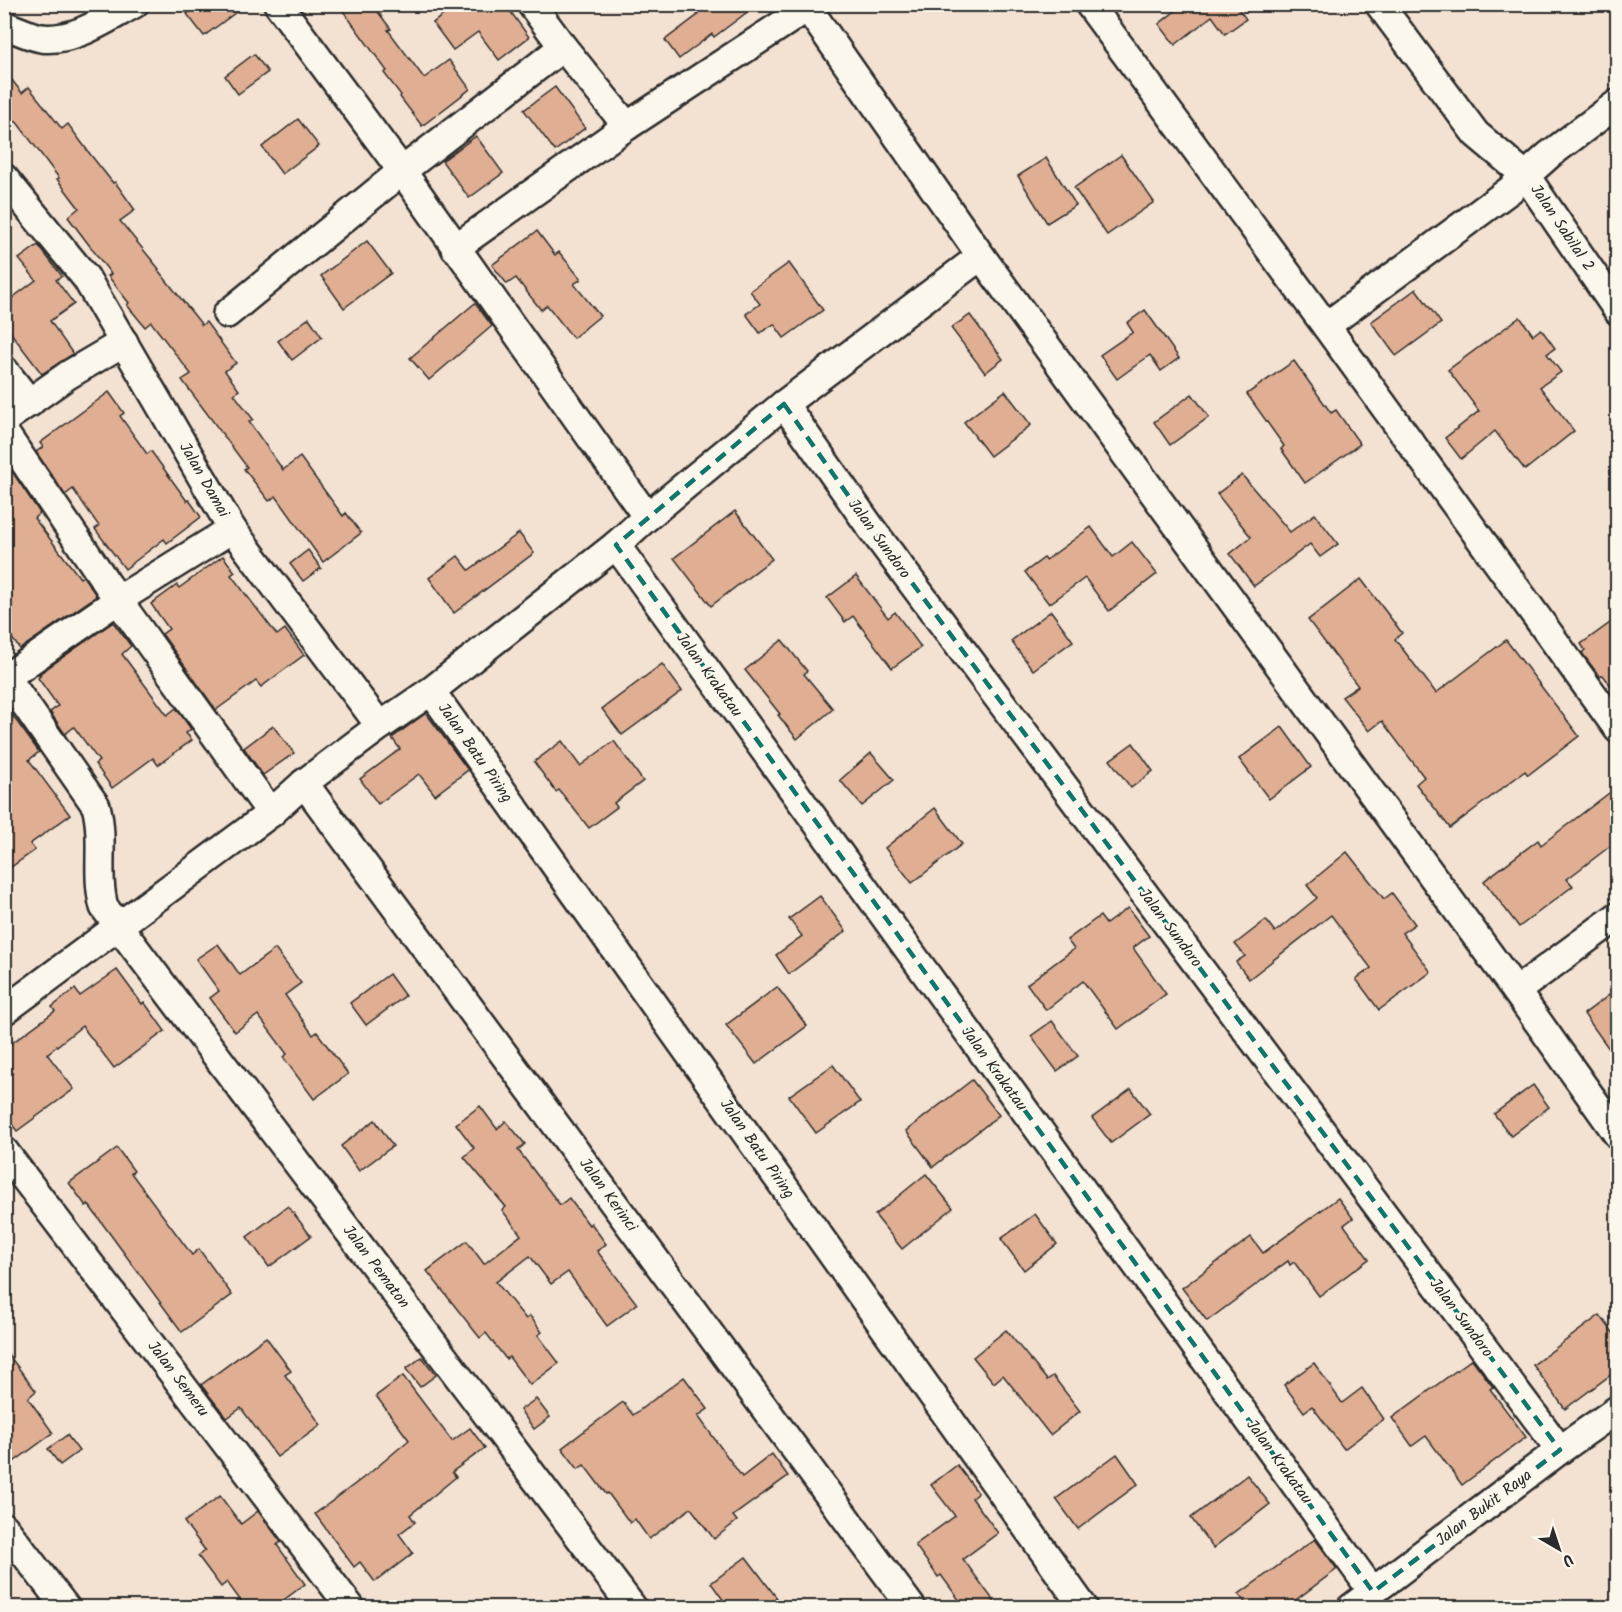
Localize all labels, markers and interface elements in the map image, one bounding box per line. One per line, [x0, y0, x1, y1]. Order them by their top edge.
street label: Jalan Sabilal 2 [1524, 179, 1600, 277]
street label: Jalan Damai [172, 438, 236, 523]
street label: Jalan Sundoro [841, 494, 917, 584]
street label: Jalan Krakatau [669, 627, 749, 723]
street label: Jalan Batu Piring [431, 698, 519, 808]
street label: Jalan Sundoro [1132, 883, 1208, 973]
street label: Jalan Krakatau [954, 1021, 1034, 1117]
street label: Jalan Batu Piring [713, 1094, 801, 1204]
street label: Jalan Kerinci [572, 1153, 644, 1238]
street label: Jalan Pematon [336, 1220, 416, 1314]
street label: Jalan Sundoro [1423, 1273, 1499, 1363]
street label: Jalan Semeru [141, 1336, 215, 1423]
street label: Jalan Krakatau [1239, 1414, 1319, 1510]
street label: Jalan Bukit Raya [1431, 1463, 1537, 1553]
north arrow [1529, 1519, 1589, 1579]
text: U [1556, 1547, 1579, 1572]

